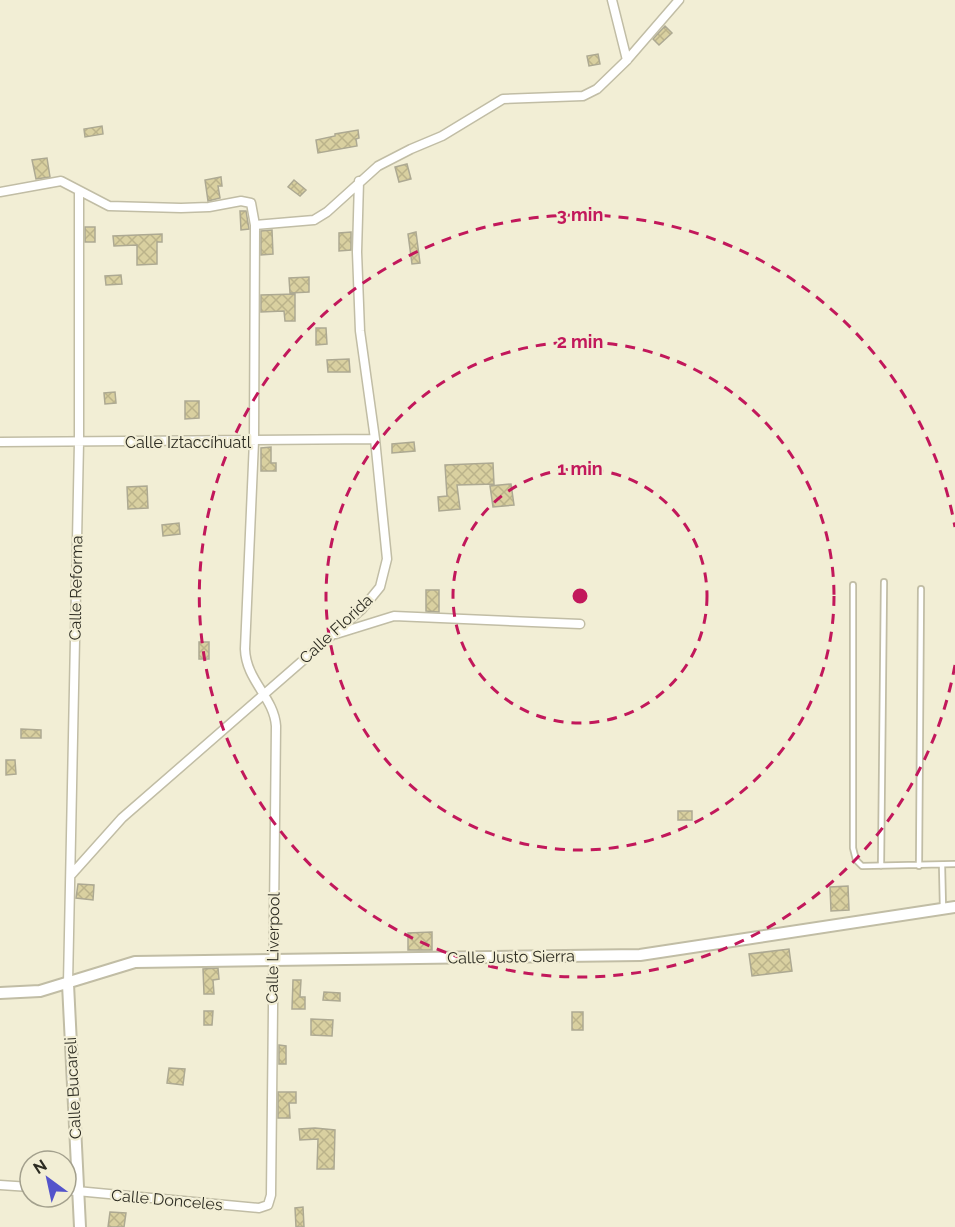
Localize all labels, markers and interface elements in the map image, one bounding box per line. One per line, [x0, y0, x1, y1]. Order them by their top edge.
text: 3 min [557, 204, 603, 225]
text: 2 min [557, 331, 603, 352]
street label: Calle Iztaccíhuatl [125, 433, 252, 452]
text: 1 min [557, 458, 603, 479]
street label: Calle Reforma [66, 535, 86, 641]
centre of rings [570, 586, 590, 606]
street label: Calle Florida [296, 590, 376, 668]
street label: Calle Liverpool [263, 892, 283, 1004]
street label: Calle Justo Sierra [447, 946, 575, 968]
street label: Calle Bucareli [61, 1037, 85, 1139]
north arrow [18, 1149, 78, 1209]
text: N [30, 1156, 50, 1178]
street label: Calle Donceles [111, 1186, 224, 1214]

